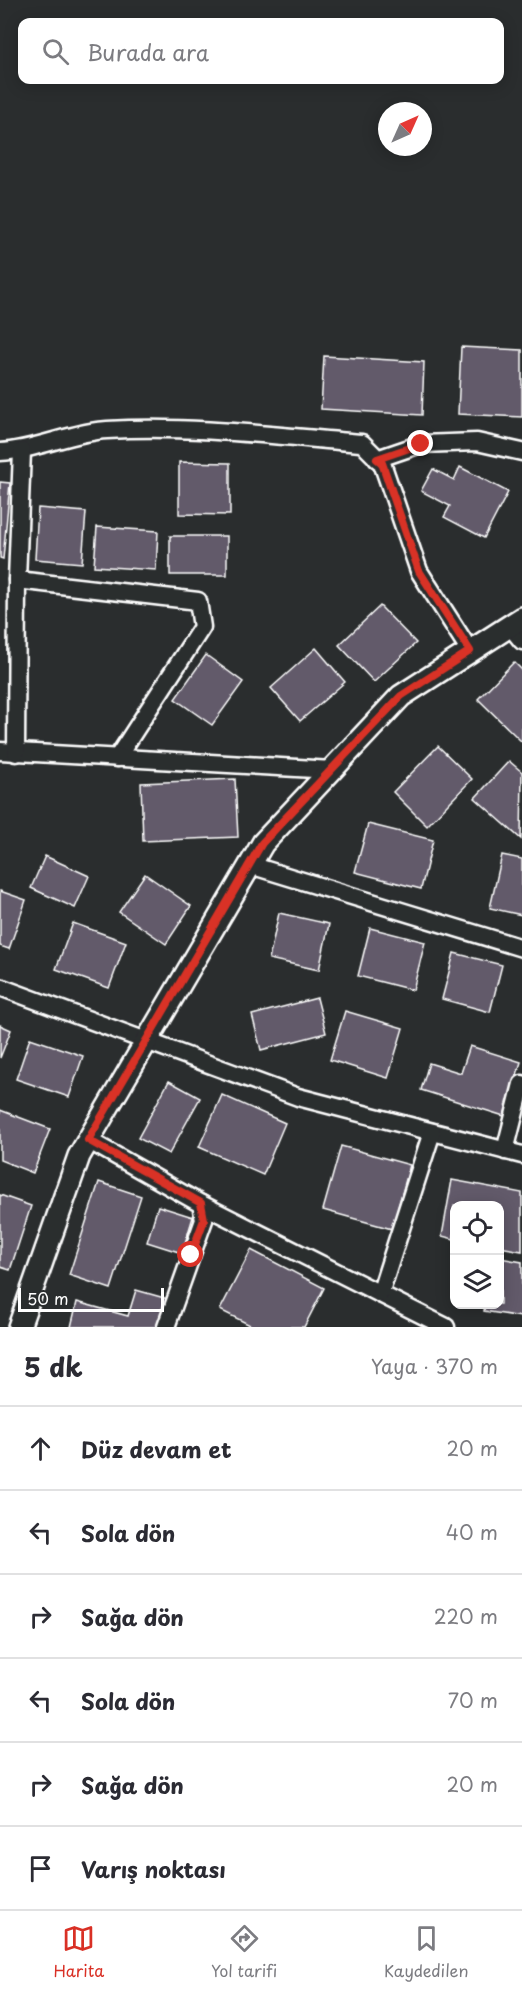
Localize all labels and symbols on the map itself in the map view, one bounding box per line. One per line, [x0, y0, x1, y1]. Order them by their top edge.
north arrow [378, 102, 432, 156]
route end [407, 430, 433, 456]
route start [177, 1241, 203, 1267]
scale bar [18, 1285, 164, 1312]

